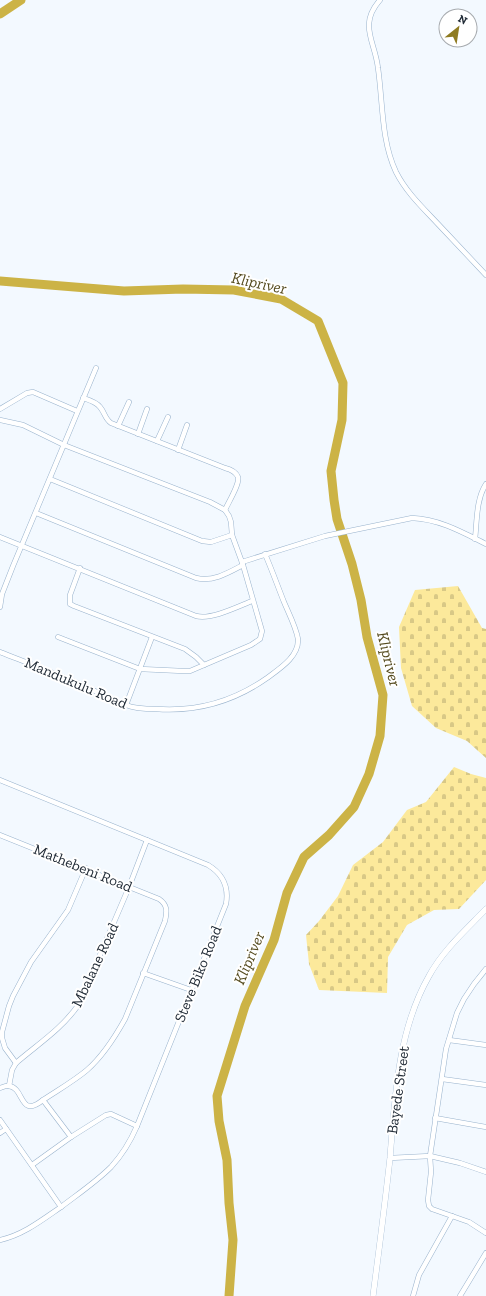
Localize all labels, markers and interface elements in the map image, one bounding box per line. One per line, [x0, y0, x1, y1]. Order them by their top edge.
north arrow [438, 8, 478, 48]
text: N [456, 12, 470, 28]
water label: Klipriver [230, 268, 289, 298]
water label: Klipriver [373, 630, 405, 689]
street label: Mandukulu Road [22, 653, 131, 713]
street label: Mathebeni Road [31, 840, 136, 896]
street label: Mbalane Road [68, 919, 123, 1010]
street label: Steve Biko Road [170, 922, 226, 1025]
water label: Klipriver [229, 928, 269, 987]
street label: Bayede Street [383, 1044, 413, 1135]

